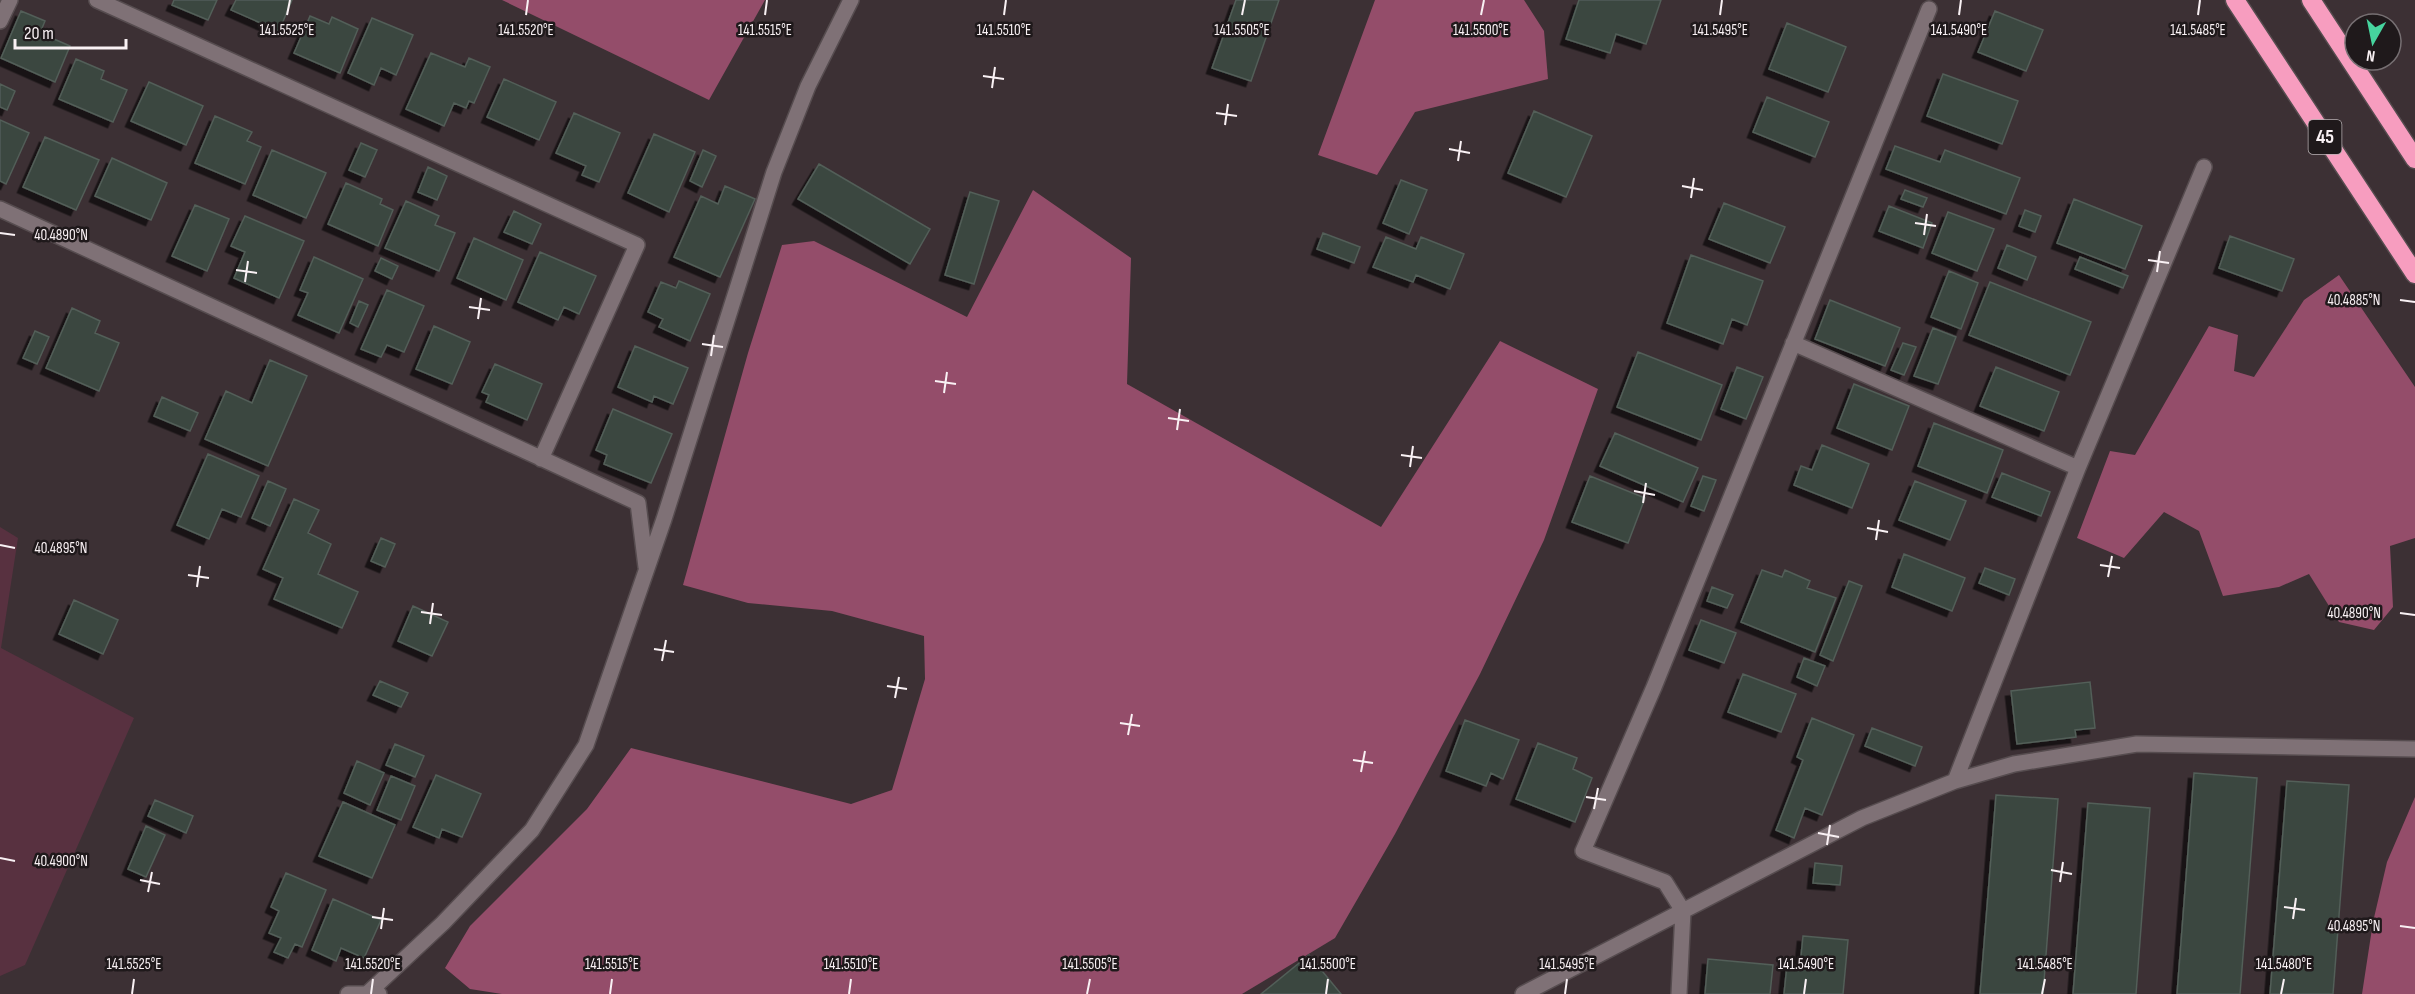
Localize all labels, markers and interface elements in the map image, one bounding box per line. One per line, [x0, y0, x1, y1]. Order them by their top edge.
scale bar [15, 12, 126, 50]
north arrow [2343, 12, 2403, 72]
text: 141.5525°E [260, 21, 314, 40]
text: 141.5520°E [498, 21, 554, 40]
text: 141.5515°E [738, 21, 792, 40]
text: 141.5510°E [977, 21, 1031, 40]
text: 141.5505°E [1214, 21, 1270, 40]
text: 141.5500°E [1453, 21, 1509, 40]
text: 141.5495°E [1692, 21, 1748, 40]
text: 141.5490°E [1931, 21, 1987, 40]
text: 141.5485°E [2170, 21, 2226, 40]
text: 20 m [24, 23, 54, 44]
text: N [2365, 45, 2377, 65]
road number: 45 [2308, 120, 2342, 154]
text: 40.4890°N [34, 226, 88, 245]
text: 40.4885°N [2328, 291, 2380, 310]
text: 40.4895°N [35, 539, 87, 558]
text: 40.4890°N [2327, 604, 2381, 623]
text: 40.4900°N [34, 852, 88, 871]
text: 40.4895°N [2328, 917, 2380, 936]
text: 141.5525°E [107, 955, 161, 974]
text: 141.5520°E [345, 955, 401, 974]
text: 141.5515°E [585, 955, 639, 974]
text: 141.5510°E [824, 955, 878, 974]
text: 141.5505°E [1062, 955, 1118, 974]
text: 141.5500°E [1300, 955, 1356, 974]
text: 141.5495°E [1539, 955, 1595, 974]
text: 141.5490°E [1778, 955, 1834, 974]
text: 141.5485°E [2017, 955, 2073, 974]
text: 141.5480°E [2256, 955, 2312, 974]

